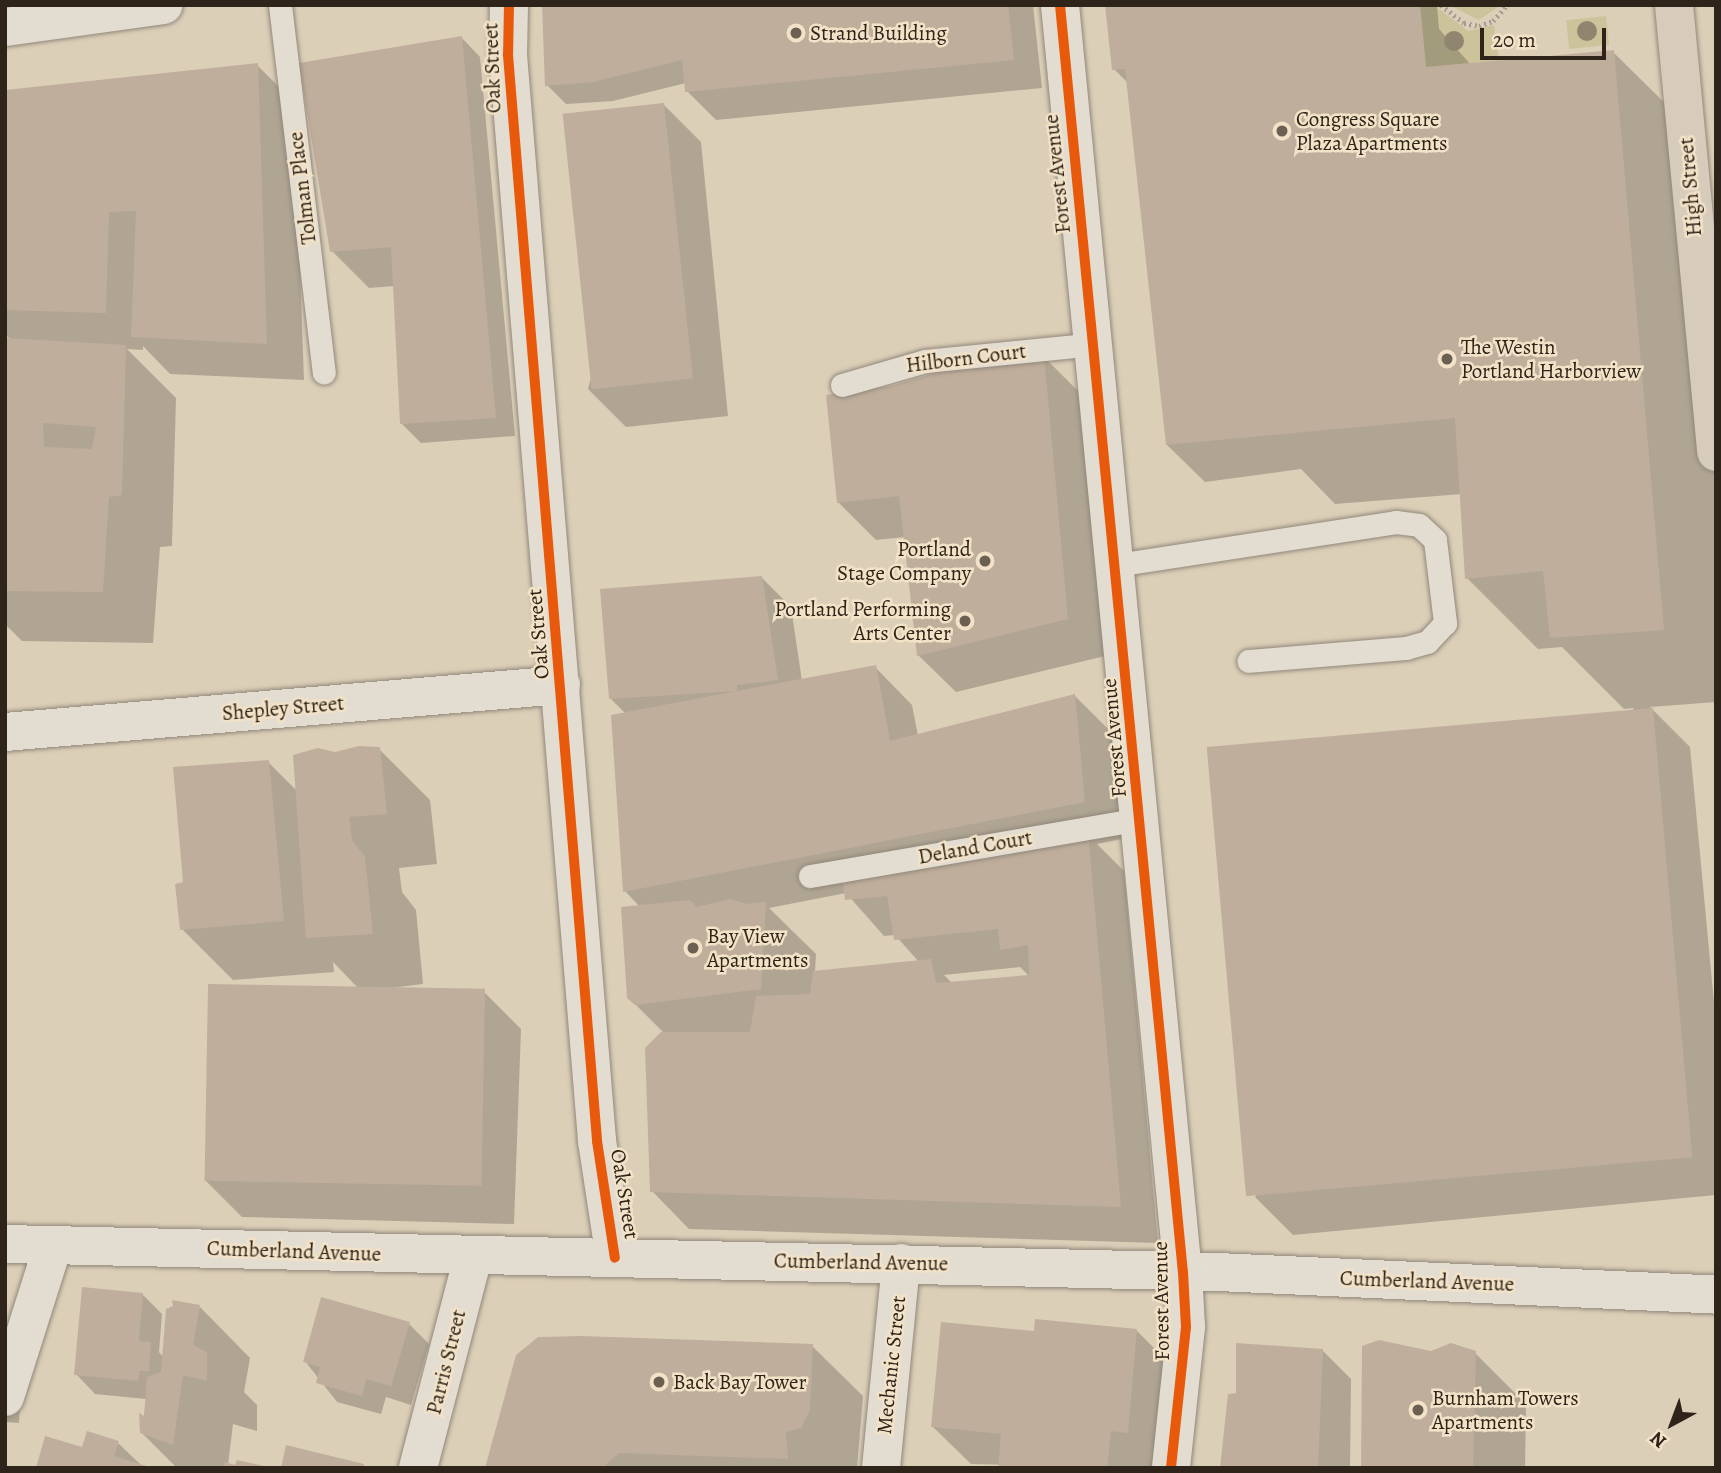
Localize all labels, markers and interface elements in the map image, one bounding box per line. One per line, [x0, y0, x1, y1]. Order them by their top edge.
scale bar [1483, 14, 1609, 58]
place label: Strand Building [810, 20, 947, 46]
street label: Oak Street [478, 22, 506, 114]
marker: Strand Building [788, 25, 804, 41]
text: 20 m [1493, 26, 1536, 54]
place label: Congress Square Plaza Apartments [1296, 106, 1448, 156]
street label: Forest Avenue [1038, 113, 1076, 235]
marker: Congress Square Plaza Apartments [1274, 123, 1290, 139]
street label: Tolman Place [283, 130, 321, 246]
street label: High Street [1673, 137, 1707, 237]
place label: The Westin Portland Harborview [1461, 334, 1641, 384]
street label: Hilborn Court [904, 338, 1028, 378]
marker: The Westin Portland Harborview [1439, 351, 1455, 367]
place label: Portland Stage Company [837, 536, 971, 586]
marker: Portland Stage Company [977, 553, 993, 569]
street label: Oak Street [522, 588, 554, 680]
place label: Portland Performing Arts Center [775, 596, 951, 646]
marker: Portland Performing Arts Center [957, 613, 973, 629]
street label: Forest Avenue [1096, 677, 1132, 799]
street label: Shepley Street [221, 690, 345, 726]
street label: Deland Court [916, 825, 1034, 869]
place label: Bay View Apartments [707, 923, 808, 973]
marker: Bay View Apartments [685, 940, 701, 956]
street label: Oak Street [605, 1147, 645, 1241]
street label: Cumberland Avenue [206, 1235, 382, 1267]
street label: Forest Avenue [1147, 1241, 1175, 1361]
street label: Cumberland Avenue [774, 1248, 948, 1276]
street label: Cumberland Avenue [1339, 1265, 1515, 1297]
street label: Mechanic Street [871, 1295, 911, 1435]
street label: Parris Street [421, 1307, 471, 1417]
place label: Back Bay Tower [673, 1369, 807, 1395]
marker: Back Bay Tower [651, 1374, 667, 1390]
place label: Burnham Towers Apartments [1432, 1385, 1579, 1435]
north arrow [1637, 1389, 1707, 1459]
marker: Burnham Towers Apartments [1410, 1402, 1426, 1418]
text: N [1644, 1425, 1672, 1454]

